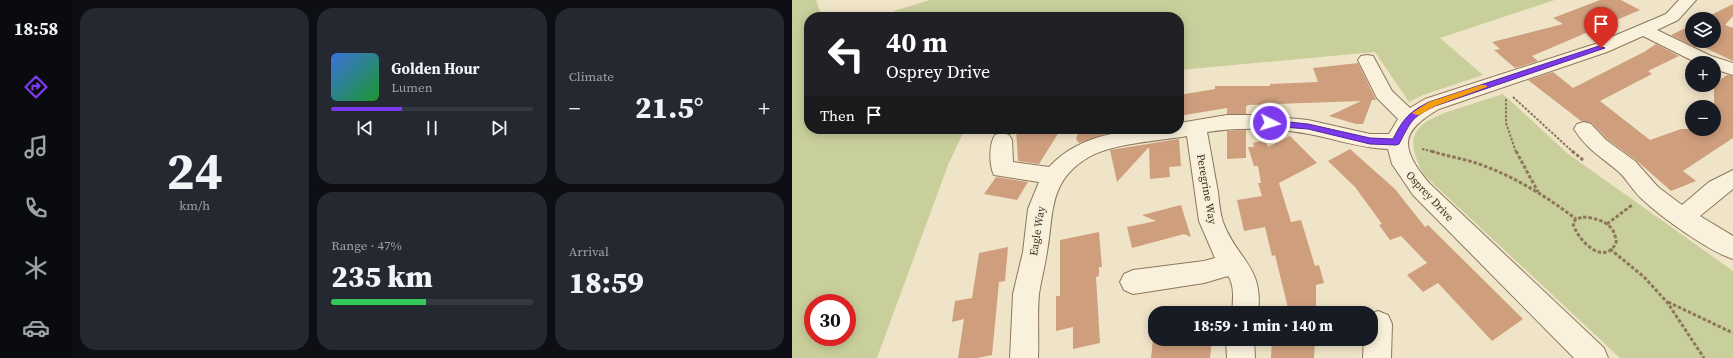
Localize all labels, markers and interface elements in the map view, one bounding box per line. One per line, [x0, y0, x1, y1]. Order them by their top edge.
pin [1584, 7.0, 1618, 48]
map controls [1685, 12, 1721, 136]
button: layers [1685, 12, 1721, 48]
icon: arrive [1590, 13, 1612, 35]
text: 18:58 [14, 16, 58, 41]
text: 40 m [886, 23, 948, 61]
icon: left [820, 28, 872, 80]
button: + [1685, 56, 1721, 92]
text: Golden Hour [391, 58, 480, 79]
text: Osprey Drive [886, 59, 990, 84]
text: Climate [569, 68, 614, 85]
icon: directions [22, 73, 50, 101]
text: Lumen [391, 79, 433, 96]
text: 21.5° [635, 87, 704, 128]
text: − [569, 93, 580, 123]
text: + [758, 93, 770, 123]
button: − [1685, 100, 1721, 136]
position arrow [1249, 102, 1291, 144]
icon: arrive [863, 104, 885, 126]
text: Then [820, 105, 855, 126]
icon: previous [354, 117, 376, 139]
icon: pause [421, 117, 443, 139]
icon: next [488, 117, 510, 139]
icon: music [22, 133, 50, 161]
text: 24 [166, 135, 223, 206]
street label: Peregrine Way [1193, 153, 1220, 226]
street label: Osprey Drive [1402, 168, 1457, 225]
icon: phone [22, 194, 50, 222]
text: km/h [179, 197, 210, 214]
street label: Eagle Way [1026, 205, 1049, 257]
text: Range · 47% [331, 237, 402, 254]
text: Arrival [569, 243, 609, 260]
icon: climate [22, 254, 50, 282]
text: 235 km [331, 256, 433, 297]
text: 18:59 [569, 262, 644, 303]
speed limit sign: 30 [804, 294, 856, 346]
icon: car [22, 314, 50, 342]
text: 18:59 · 1 min · 140 m [1193, 315, 1333, 336]

